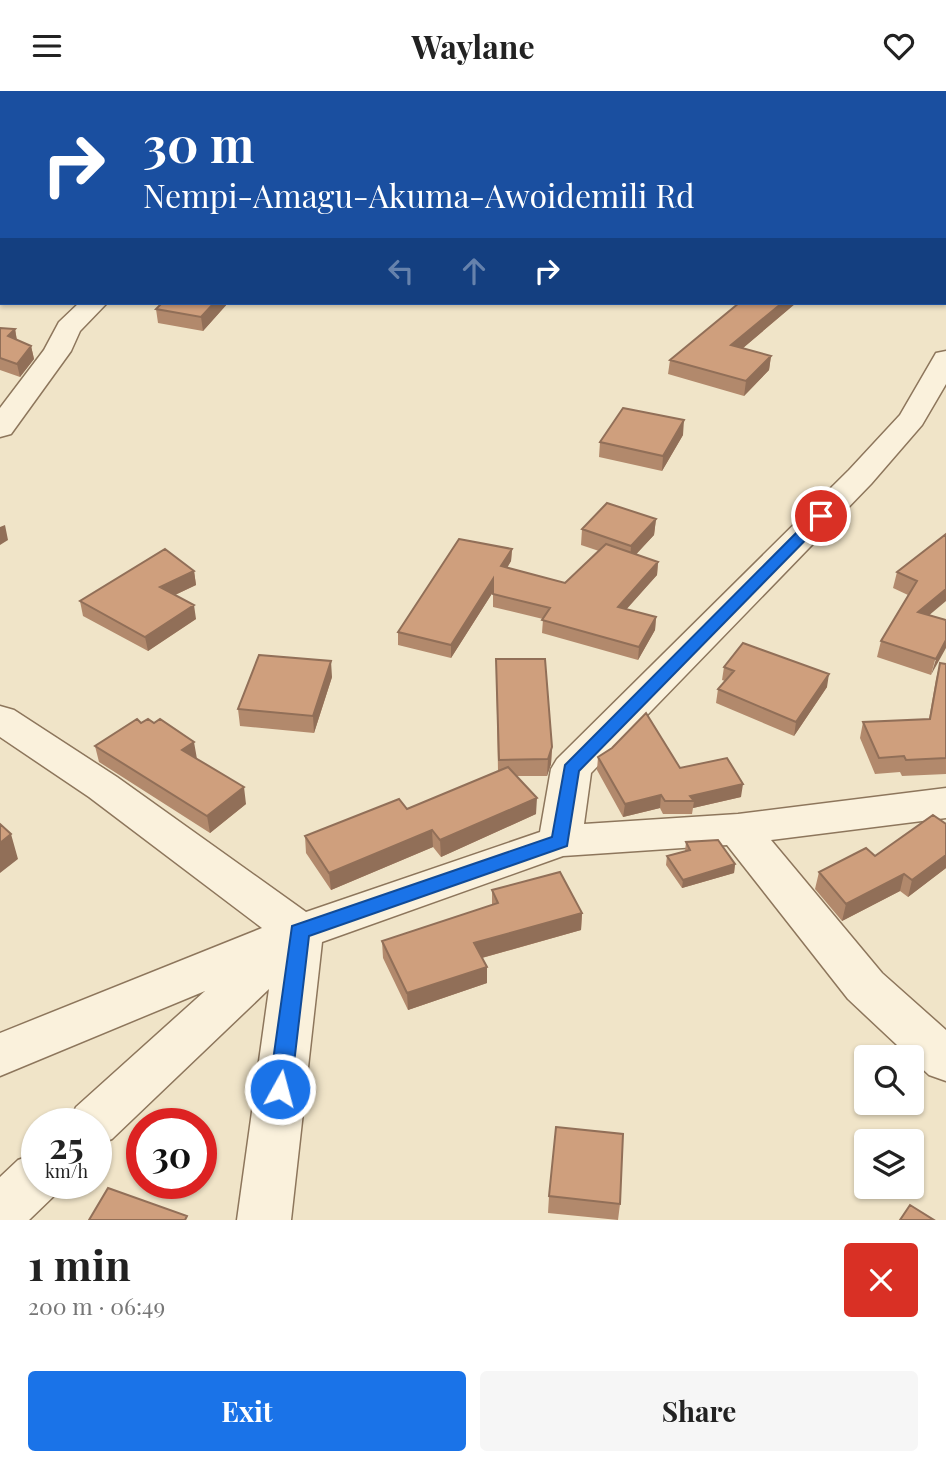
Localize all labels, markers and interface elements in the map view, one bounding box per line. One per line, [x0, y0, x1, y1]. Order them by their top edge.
text: Waylane [411, 24, 535, 67]
icon: menu [28, 27, 66, 65]
icon: heart [880, 27, 918, 65]
text: 30 m [143, 110, 254, 175]
icon: right [28, 119, 119, 210]
text: Nempi-Amagu-Akuma-Awoidemili Rd [143, 173, 695, 216]
icon: left [382, 252, 420, 290]
icon: ahead [455, 252, 493, 290]
icon: right [528, 252, 566, 290]
pin [791, 486, 851, 546]
icon: arrive [802, 497, 840, 535]
map controls [854, 1045, 924, 1199]
button: search [854, 1045, 924, 1115]
position arrow [243, 1052, 317, 1126]
speed limit sign: 30 [126, 1108, 217, 1199]
text: 25 [49, 1121, 84, 1168]
button: layers [854, 1129, 924, 1199]
text: km/h [45, 1159, 88, 1183]
text: 1 min [28, 1236, 131, 1292]
button: close [844, 1243, 918, 1317]
text: 200 m · 06:49 [28, 1290, 165, 1321]
button: Exit [28, 1371, 466, 1451]
button: Share [480, 1371, 918, 1451]

